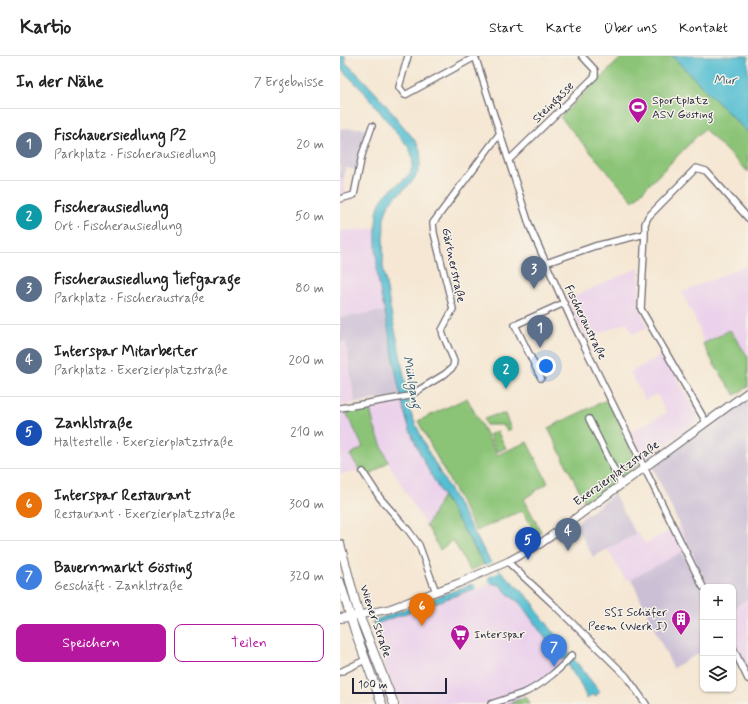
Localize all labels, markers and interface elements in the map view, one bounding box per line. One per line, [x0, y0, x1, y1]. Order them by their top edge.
text: Kartio [20, 15, 71, 40]
text: Start [489, 19, 524, 37]
text: Karte [546, 19, 581, 37]
text: Über uns [603, 19, 657, 37]
text: Kontakt [679, 19, 728, 37]
text: In der Nähe [16, 71, 104, 93]
water label: Mur [713, 72, 738, 89]
text: 7 Ergebnisse [254, 74, 324, 91]
street label: Steingasse [529, 78, 579, 128]
place label: Sportplatz ASV Gösting [652, 93, 714, 124]
sports icon: Sportplatz ASV Gösting [627, 96, 649, 124]
text: Fischauersiedlung P2 [54, 126, 186, 146]
text: 1 [26, 136, 32, 153]
text: 20 m [296, 136, 324, 153]
text: Parkplatz · Fischerausiedlung [54, 146, 216, 163]
text: Fischerausiedlung [54, 198, 168, 218]
text: 2 [26, 208, 32, 225]
text: 50 m [295, 208, 324, 225]
text: Ort · Fischerausiedlung [54, 218, 182, 235]
street label: Gärtnerstraße [437, 226, 469, 304]
pin: 3 [521, 256, 547, 289]
text: Fischerausiedlung Tiefgarage [54, 270, 241, 290]
text: 3 [26, 280, 32, 297]
text: 80 m [295, 280, 324, 297]
street label: Fischeraustraße [560, 282, 610, 363]
text: Parkplatz · Fischeraustraße [54, 290, 205, 307]
pin: 1 [527, 315, 553, 348]
text: Interspar Mitarbeiter [54, 342, 197, 362]
text: 4 [25, 352, 33, 369]
text: 200 m [289, 352, 324, 369]
water label: Mühlgang [396, 355, 425, 412]
pin: 2 [493, 356, 519, 389]
your location [536, 356, 556, 376]
text: Parkplatz · Exerzierplatzstraße [54, 362, 228, 379]
text: Zanklstraße [54, 414, 133, 434]
text: 5 [25, 424, 33, 441]
text: 210 m [290, 424, 324, 441]
text: Haltestelle · Exerzierplatzstraße [54, 434, 233, 451]
street label: Exerzierplatzstraße [570, 437, 663, 510]
text: Interspar Restaurant [54, 486, 191, 506]
text: 6 [26, 496, 32, 513]
text: 300 m [289, 496, 324, 513]
text: Restaurant · Exerzierplatzstraße [54, 506, 235, 523]
pin: 4 [555, 518, 581, 551]
pin: 5 [515, 527, 541, 560]
text: Bauernmarkt Gösting [54, 558, 193, 578]
text: 7 [25, 568, 33, 585]
text: 320 m [290, 568, 324, 585]
text: Geschäft · Zanklstraße [54, 578, 183, 595]
street label: Wiener Straße [355, 583, 395, 660]
map controls [700, 584, 736, 692]
button: + [700, 584, 736, 620]
pin: 6 [409, 593, 435, 626]
place label: SSI Schäfer Peem (Werk I) [588, 605, 668, 635]
building icon: SSI Schäfer Peem (Werk I) [670, 608, 692, 636]
button: − [700, 620, 736, 656]
supermarket icon: Interspar [449, 623, 471, 651]
button: Speichern [16, 624, 166, 662]
button: Teilen [174, 624, 324, 662]
place label: Interspar [474, 627, 525, 643]
pin: 7 [541, 634, 567, 667]
button: layers [700, 656, 736, 692]
scale bar [352, 676, 447, 695]
text: 100 m [358, 678, 388, 692]

